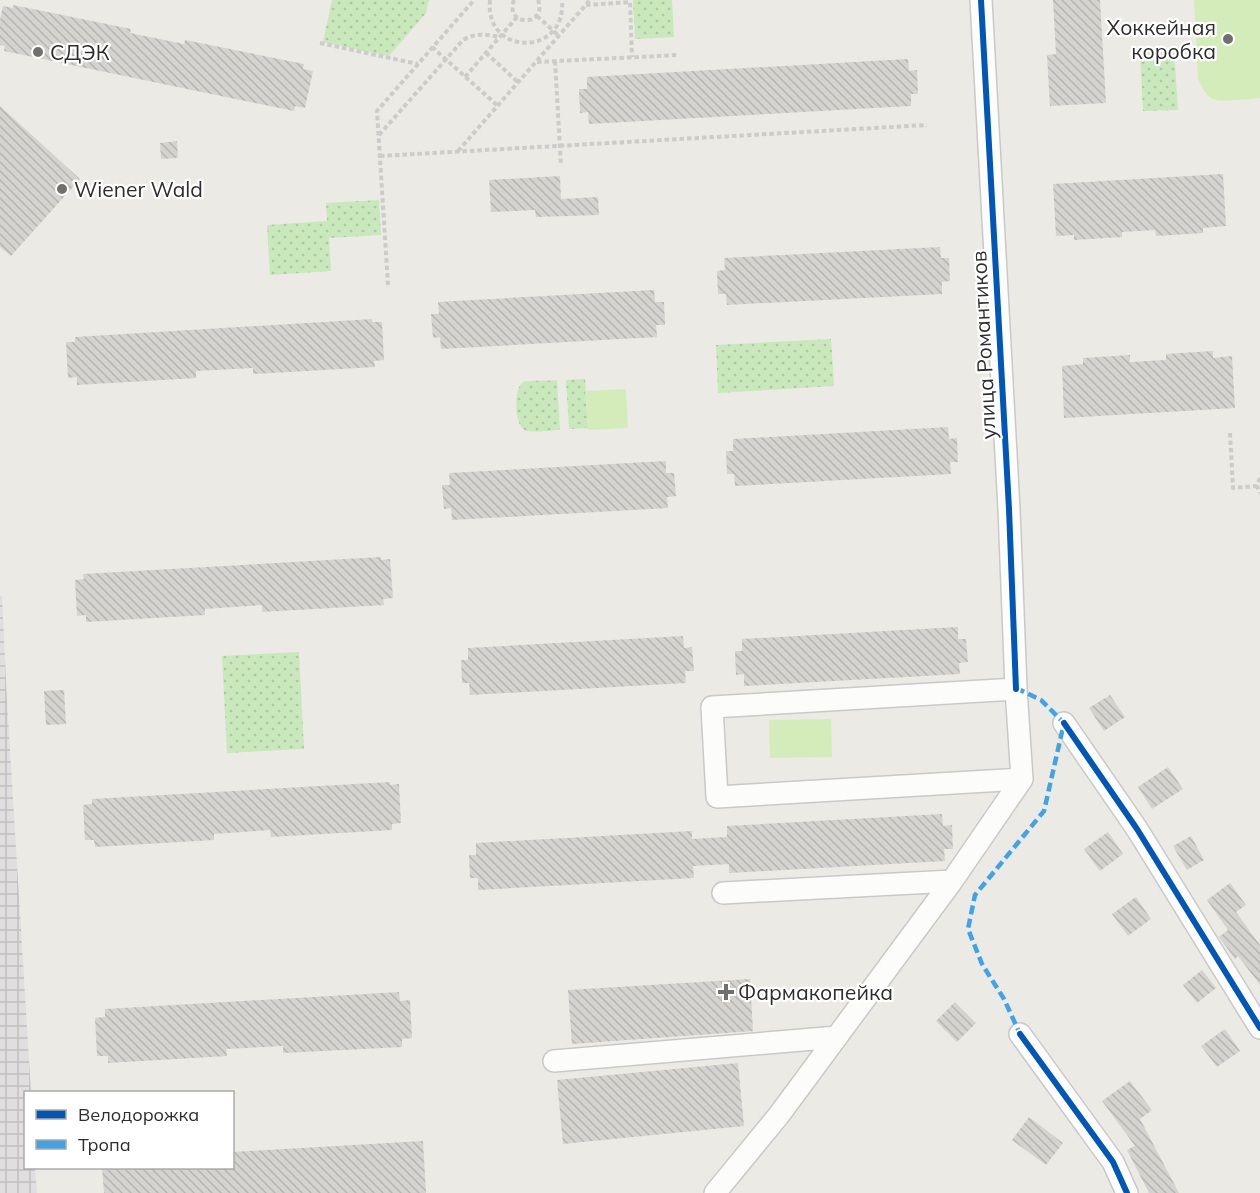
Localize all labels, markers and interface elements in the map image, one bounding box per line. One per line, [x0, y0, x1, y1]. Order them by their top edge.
place label: Хоккейная коробка [1107, 14, 1216, 64]
marker: Хоккейная коробка [1221, 32, 1235, 46]
place label: СДЭК [50, 39, 110, 65]
marker: СДЭК [31, 45, 45, 59]
place label: Wiener Wald [74, 176, 203, 202]
marker: Wiener Wald [55, 182, 69, 196]
street label: улица Романтиков [965, 250, 1001, 440]
place label: Фармакопейка [738, 979, 893, 1005]
marker: Фармакопейка [719, 985, 733, 999]
legend [24, 1091, 234, 1169]
text: Велодорожка [78, 1103, 199, 1126]
text: Тропа [78, 1133, 131, 1156]

